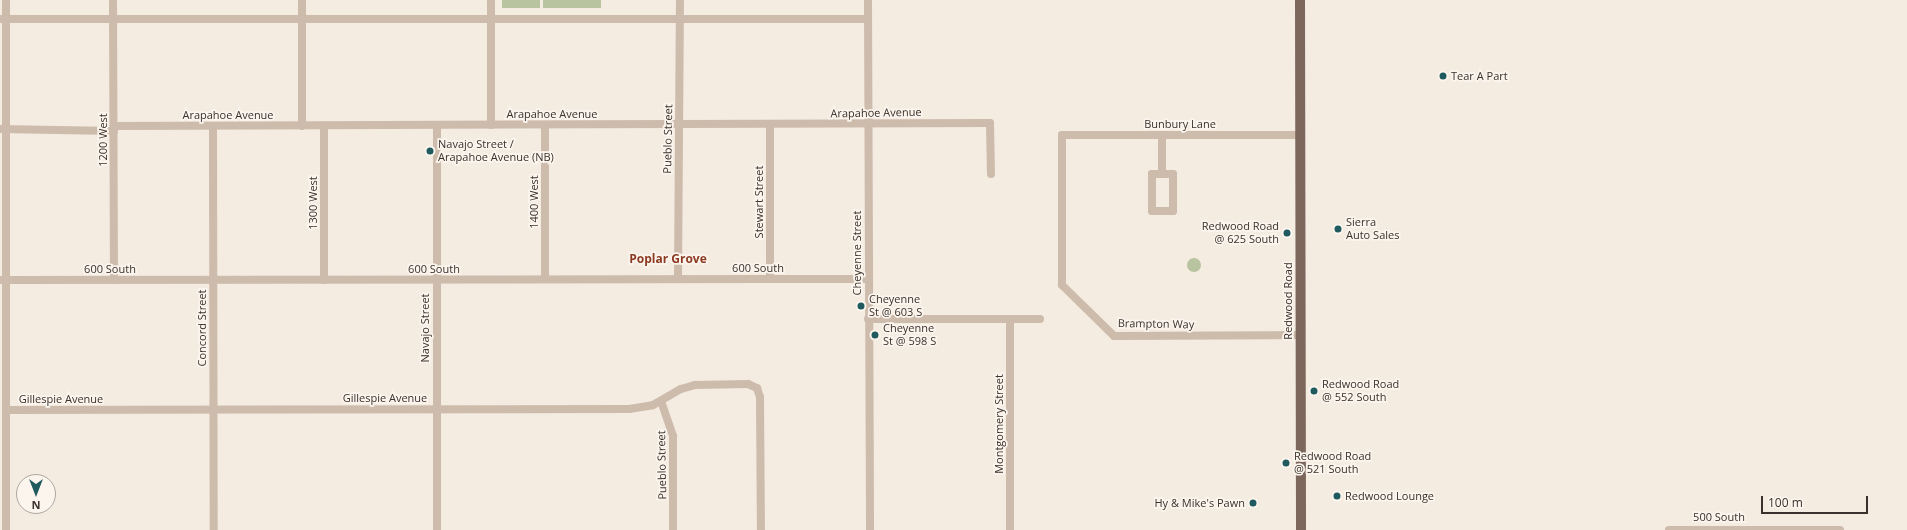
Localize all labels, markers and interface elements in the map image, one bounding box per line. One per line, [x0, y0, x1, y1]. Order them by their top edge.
place label: Tear A Part [1451, 69, 1508, 83]
marker: Tear A Part [1438, 71, 1448, 81]
street label: Pueblo Street [661, 104, 675, 174]
street label: Arapahoe Avenue [830, 106, 922, 120]
street label: Arapahoe Avenue [506, 107, 598, 121]
street label: Arapahoe Avenue [182, 108, 274, 122]
street label: 1200 West [96, 113, 110, 167]
street label: Bunbury Lane [1144, 117, 1216, 131]
place label: Navajo Street / Arapahoe Avenue (NB) [438, 138, 554, 164]
marker: Navajo Street / Arapahoe Avenue (NB) [425, 146, 435, 156]
street label: Stewart Street [752, 166, 766, 238]
street label: 1400 West [527, 175, 541, 229]
street label: 1300 West [306, 176, 320, 230]
street label: Cheyenne Street [850, 211, 864, 295]
place label: Sierra Auto Sales [1346, 216, 1399, 242]
place label: Redwood Road @ 625 South [1202, 220, 1279, 246]
marker: Sierra Auto Sales [1333, 224, 1343, 234]
marker: Redwood Road @ 625 South [1282, 228, 1292, 238]
district label: Poplar Grove [629, 252, 707, 266]
street label: 600 South [732, 261, 784, 275]
street label: 600 South [84, 262, 136, 276]
street label: 600 South [408, 262, 460, 276]
street label: Redwood Road [1281, 262, 1295, 340]
street label: Concord Street [195, 290, 209, 366]
place label: Cheyenne St @ 603 S [869, 293, 922, 319]
street label: Navajo Street [418, 294, 432, 362]
marker: Cheyenne St @ 603 S [856, 301, 866, 311]
street label: Brampton Way [1118, 317, 1194, 331]
place label: Cheyenne St @ 598 S [883, 322, 936, 348]
marker: Cheyenne St @ 598 S [870, 330, 880, 340]
street label: Montgomery Street [992, 374, 1006, 474]
place label: Redwood Road @ 552 South [1322, 378, 1399, 404]
marker: Redwood Road @ 552 South [1309, 386, 1319, 396]
street label: Gillespie Avenue [343, 391, 427, 405]
street label: Gillespie Avenue [19, 392, 103, 406]
street label: Pueblo Street [655, 430, 669, 500]
place label: Redwood Road @ 521 South [1294, 450, 1371, 476]
marker: Redwood Road @ 521 South [1281, 458, 1291, 468]
north arrow [16, 474, 56, 514]
scale bar [1763, 488, 1870, 514]
place label: Redwood Lounge [1345, 489, 1434, 503]
marker: Redwood Lounge [1332, 491, 1342, 501]
text: 100 m [1768, 494, 1803, 511]
place label: Hy & Mike's Pawn [1155, 496, 1245, 510]
text: N [32, 498, 40, 513]
marker: Hy & Mike's Pawn [1248, 498, 1258, 508]
street label: 500 South [1693, 510, 1745, 524]

